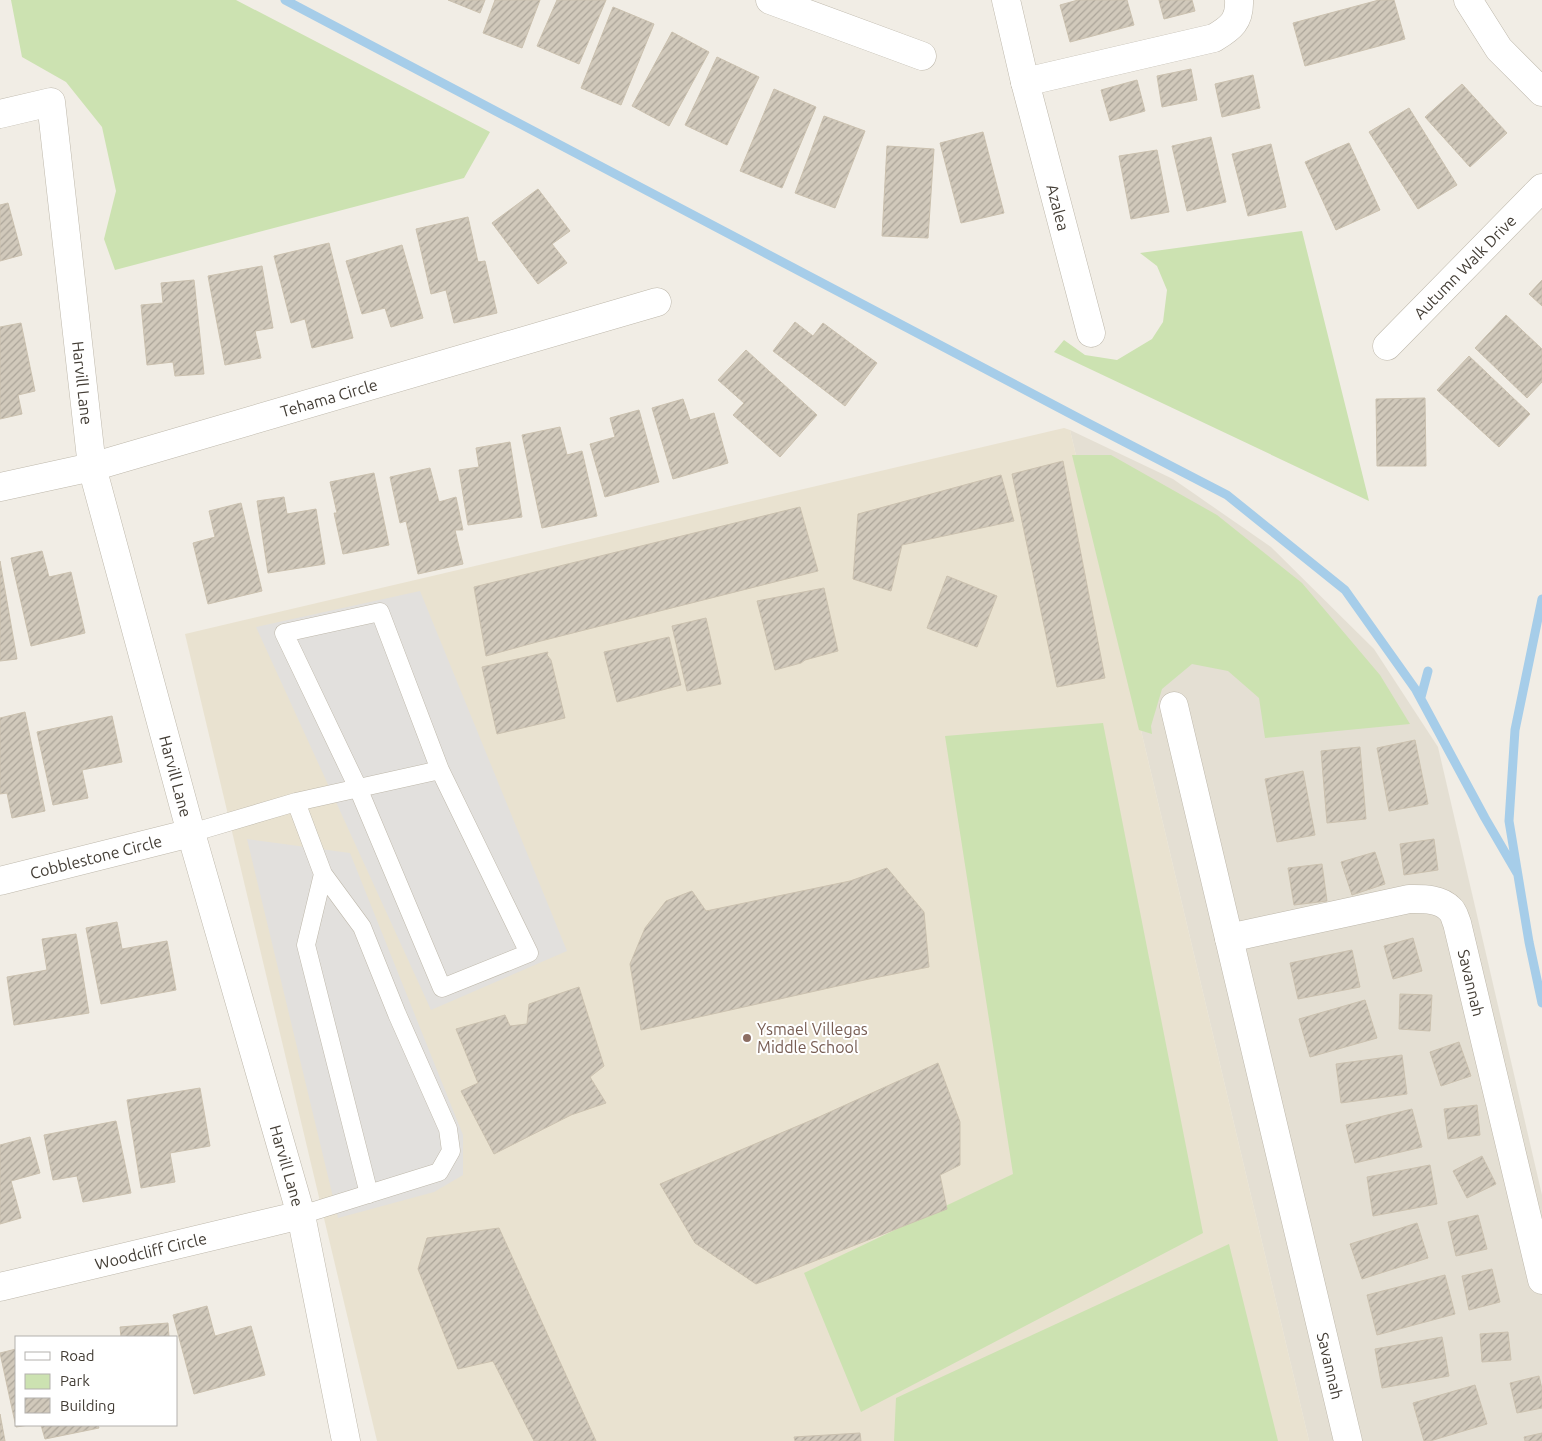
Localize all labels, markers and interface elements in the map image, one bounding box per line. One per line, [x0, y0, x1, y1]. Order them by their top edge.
street label: Azalea [1043, 182, 1073, 233]
street label: Autumn Walk Drive [1410, 211, 1520, 322]
street label: Harvill Lane [69, 340, 96, 426]
street label: Tehama Circle [278, 375, 380, 421]
street label: Harvill Lane [156, 733, 195, 819]
street label: Cobblestone Circle [28, 832, 164, 882]
street label: Savannah [1455, 948, 1488, 1018]
place label: Ysmael Villegas Middle School [757, 1020, 868, 1056]
marker: Ysmael Villegas Middle School [741, 1032, 753, 1044]
street label: Harvill Lane [267, 1123, 307, 1208]
street label: Woodcliff Circle [93, 1229, 208, 1273]
street label: Savannah [1314, 1330, 1347, 1401]
legend [15, 1336, 178, 1426]
text: Road [60, 1347, 95, 1364]
text: Park [60, 1372, 90, 1389]
text: Building [60, 1397, 115, 1414]

